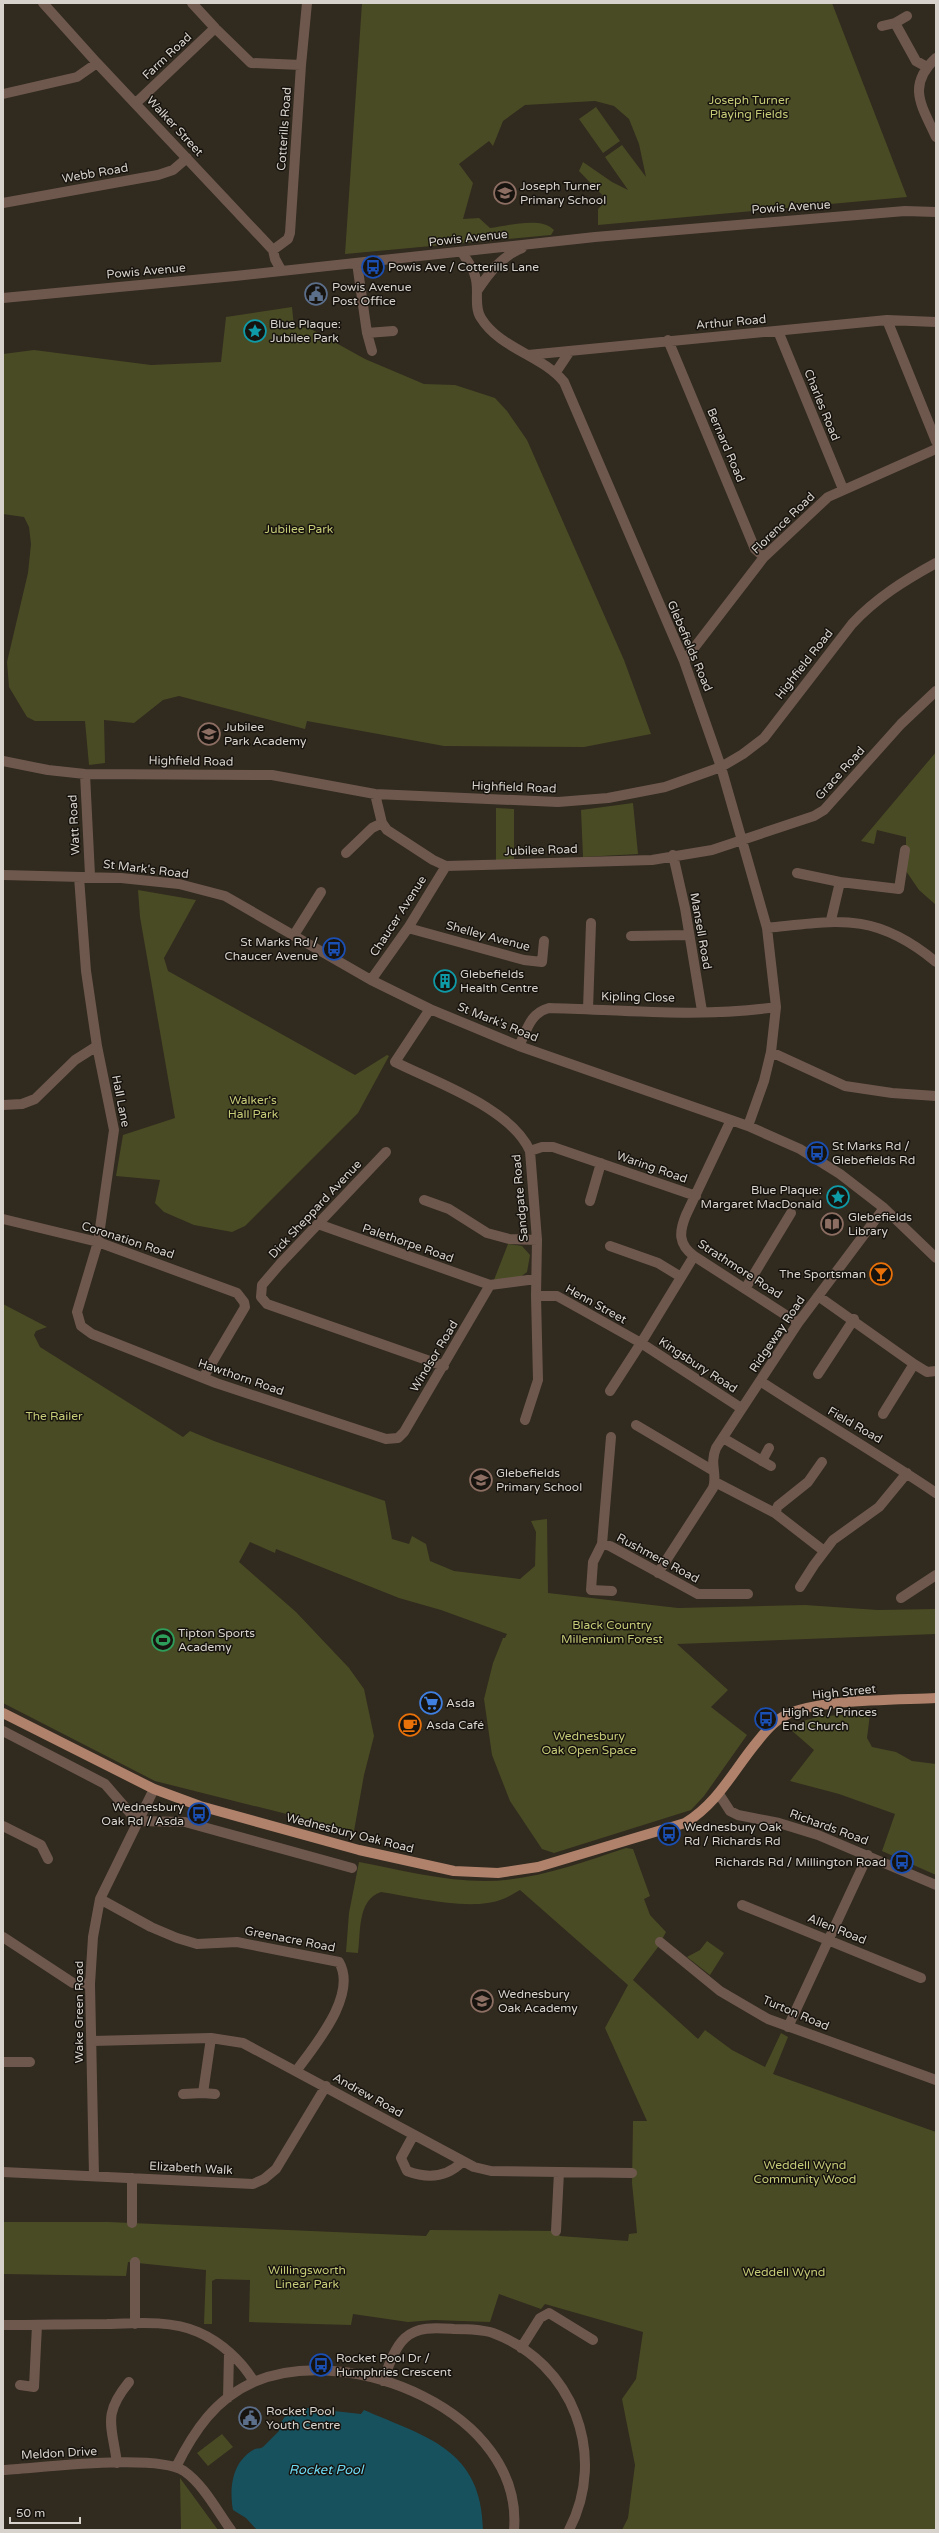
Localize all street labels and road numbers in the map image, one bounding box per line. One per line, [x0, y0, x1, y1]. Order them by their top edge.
street label: Farm Road [140, 30, 194, 82]
street label: Cotterills Road [274, 87, 294, 171]
street label: Walker Street [144, 93, 207, 159]
street label: Webb Road [61, 160, 129, 186]
street label: Powis Avenue [751, 197, 831, 217]
street label: Powis Avenue [428, 227, 508, 249]
street label: Powis Avenue [106, 261, 186, 281]
street label: Arthur Road [695, 312, 767, 332]
street label: Charles Road [801, 367, 843, 443]
street label: Bernard Road [704, 406, 748, 484]
street label: Florence Road [748, 489, 818, 557]
street label: Glebefields Road [665, 598, 715, 694]
street label: Highfield Road [772, 626, 836, 702]
street label: Grace Road [812, 743, 868, 803]
street label: Highfield Road [148, 753, 234, 769]
street label: Highfield Road [471, 779, 557, 795]
street label: Watt Road [65, 794, 83, 856]
street label: Jubilee Road [504, 842, 578, 858]
street label: St Mark's Road [102, 857, 190, 881]
street label: Chaucer Avenue [367, 873, 429, 959]
street label: Mansell Road [687, 892, 715, 970]
street label: Shelley Avenue [444, 918, 532, 954]
street label: Kipling Close [601, 989, 675, 1005]
street label: St Mark's Road [456, 999, 540, 1045]
street label: Hall Lane [109, 1074, 133, 1128]
street label: Waring Road [615, 1148, 689, 1186]
street label: Sandgate Road [509, 1154, 531, 1242]
street label: Dick Sheppard Avenue [266, 1157, 364, 1261]
street label: Coronation Road [80, 1218, 176, 1262]
street label: Palethorpe Road [360, 1221, 456, 1265]
street label: Strathmore Road [695, 1237, 785, 1301]
street label: Henn Street [563, 1281, 629, 1327]
street label: Ridgeway Road [746, 1293, 808, 1375]
street label: Windsor Road [407, 1318, 461, 1394]
street label: Kingsbury Road [656, 1334, 740, 1396]
street label: Hawthorn Road [196, 1356, 286, 1398]
street label: Field Road [825, 1404, 885, 1446]
street label: Rushmere Road [614, 1530, 702, 1586]
street label: High Street [811, 1682, 877, 1702]
street label: Richards Road [788, 1806, 870, 1848]
street label: Wednesbury Oak Road [285, 1810, 415, 1856]
street label: Allen Road [806, 1911, 868, 1947]
street label: Greenacre Road [243, 1923, 337, 1955]
street label: Wake Green Road [72, 1961, 86, 2063]
street label: Turton Road [761, 1993, 831, 2033]
street label: Andrew Road [331, 2070, 405, 2120]
street label: Elizabeth Walk [149, 2159, 234, 2177]
street label: Meldon Drive [21, 2444, 98, 2462]

